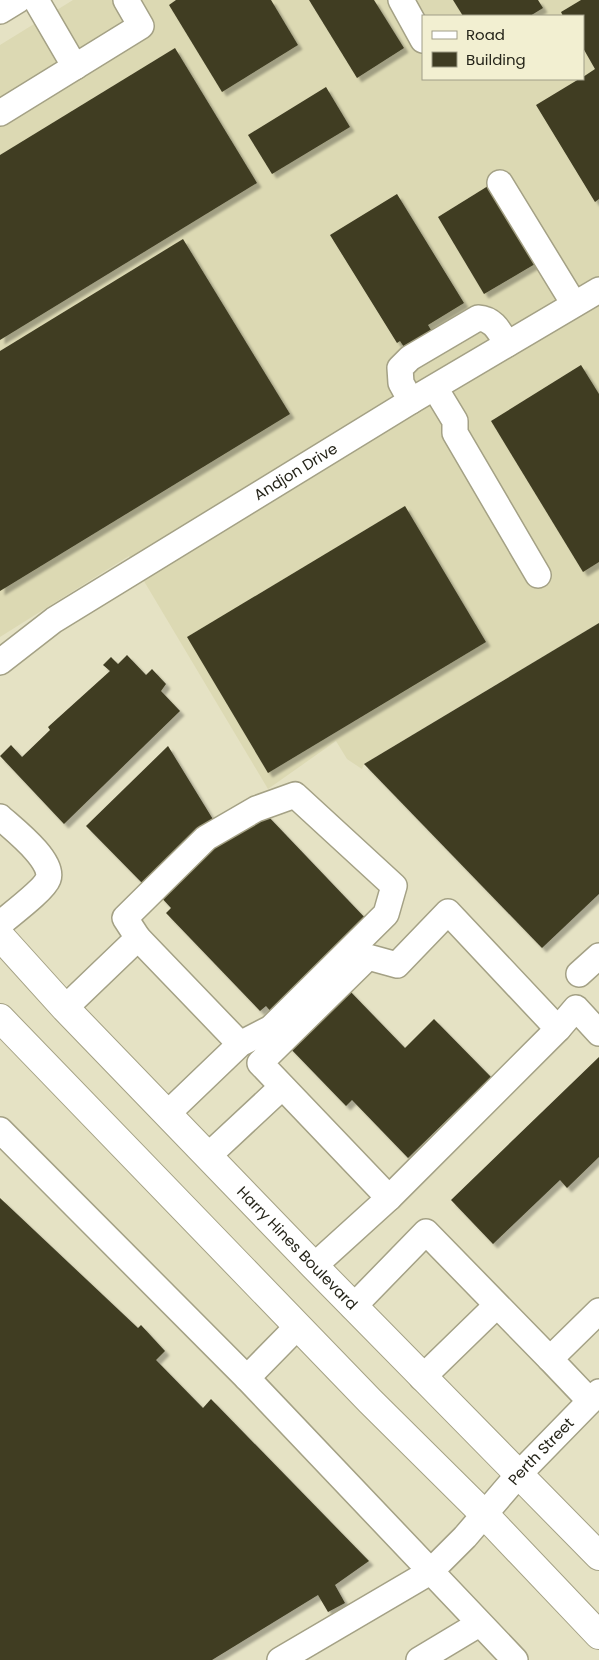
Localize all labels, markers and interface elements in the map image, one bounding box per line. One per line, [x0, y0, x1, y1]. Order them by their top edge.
legend [422, 15, 584, 80]
text: Road [466, 24, 505, 45]
text: Building [466, 49, 526, 70]
street label: Andjon Drive [250, 438, 341, 505]
street label: Harry Hines Boulevard [233, 1181, 362, 1314]
street label: Perth Street [503, 1413, 579, 1489]

